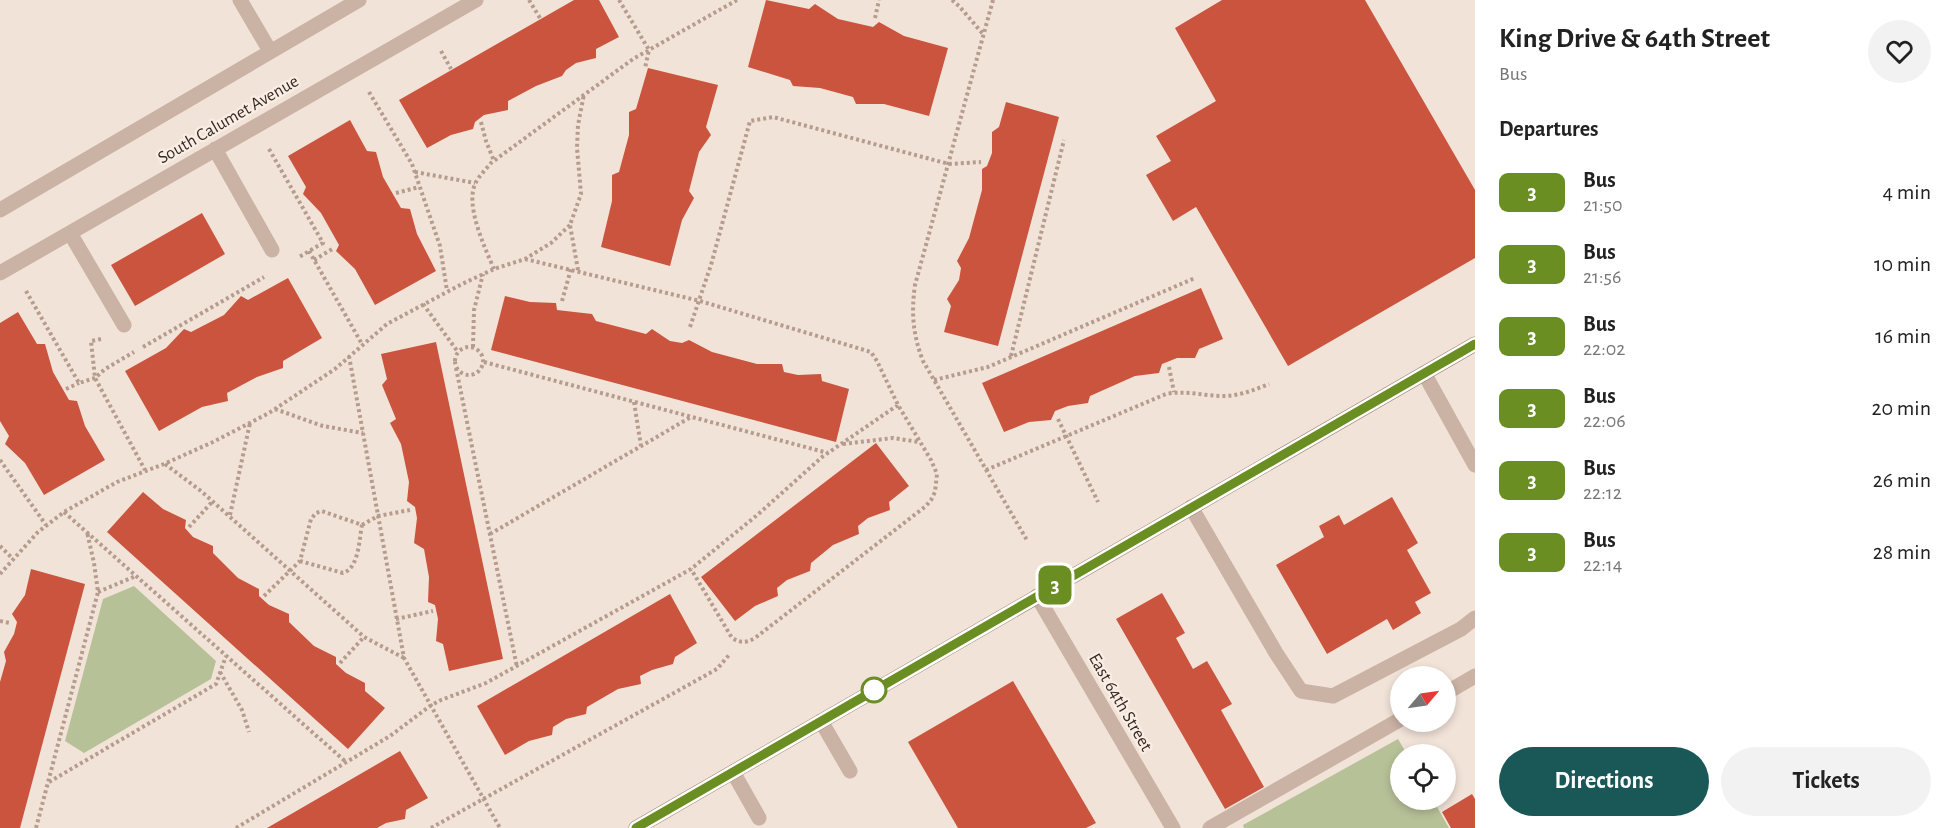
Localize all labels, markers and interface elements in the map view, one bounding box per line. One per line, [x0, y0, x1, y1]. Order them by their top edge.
button: heart [1868, 20, 1931, 83]
text: King Drive & 64th Street [1499, 25, 1770, 53]
text: Bus [1499, 64, 1527, 84]
street label: South Calumet Avenue [155, 72, 302, 167]
text: Departures [1499, 118, 1599, 140]
text: Bus [1583, 169, 1616, 191]
text: 4 min [1883, 181, 1931, 203]
text: 3 [1527, 182, 1537, 203]
text: 21:50 [1583, 195, 1622, 215]
text: Bus [1583, 241, 1616, 263]
text: 10 min [1874, 253, 1931, 275]
text: 3 [1527, 254, 1537, 275]
text: 21:56 [1583, 267, 1621, 287]
text: Bus [1583, 313, 1616, 335]
text: 16 min [1875, 325, 1931, 347]
text: 3 [1527, 326, 1537, 347]
text: 22:02 [1583, 339, 1625, 359]
text: Bus [1583, 385, 1616, 407]
text: 20 min [1871, 397, 1931, 419]
text: 3 [1527, 398, 1537, 419]
text: 22:06 [1583, 411, 1626, 431]
text: Bus [1583, 457, 1616, 479]
text: 26 min [1873, 469, 1931, 491]
text: 3 [1527, 470, 1537, 491]
text: 22:12 [1583, 483, 1622, 503]
text: Bus [1583, 529, 1616, 551]
text: 28 min [1873, 541, 1931, 563]
text: 3 [1527, 542, 1537, 563]
text: 22:14 [1583, 555, 1622, 575]
line badge: 3 [1036, 566, 1074, 604]
text: 3 [1050, 575, 1060, 596]
street label: East 64th Street [1085, 651, 1155, 755]
north arrow [1390, 666, 1456, 732]
map controls [1390, 666, 1456, 810]
unlabelled marker [861, 677, 887, 703]
button: locate [1390, 744, 1456, 810]
button: Directions [1499, 747, 1709, 816]
button: Tickets [1721, 747, 1931, 816]

